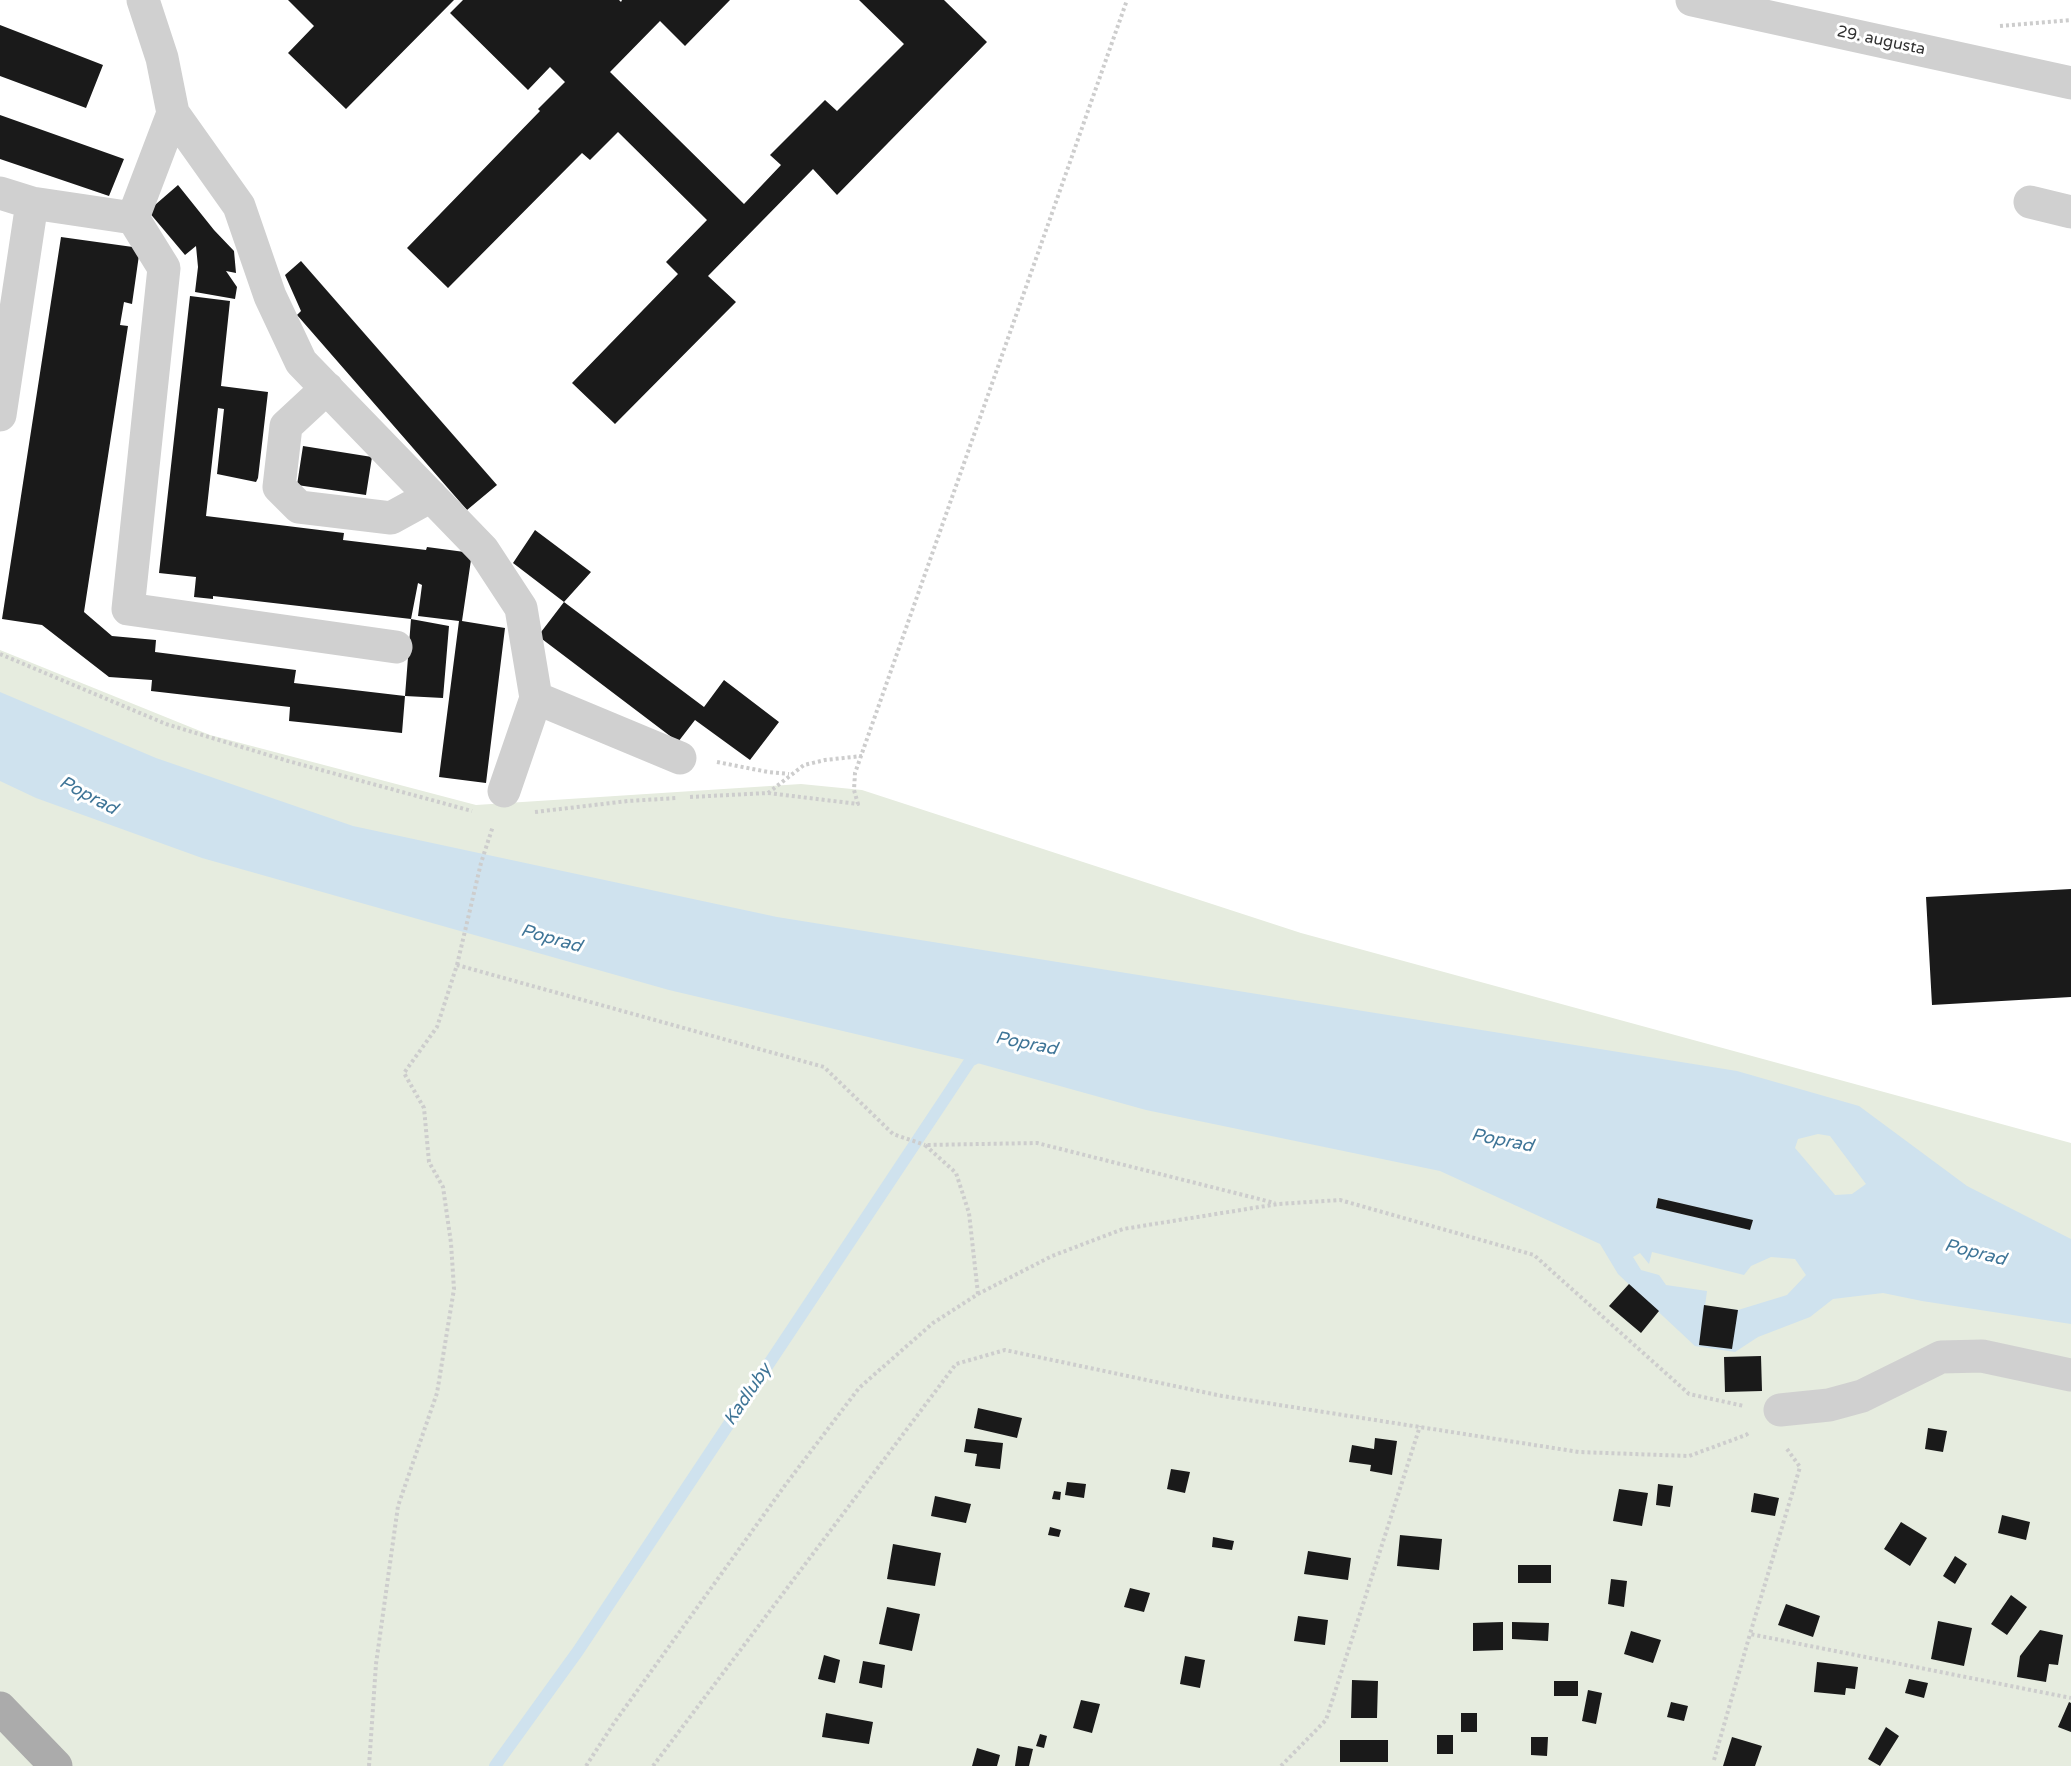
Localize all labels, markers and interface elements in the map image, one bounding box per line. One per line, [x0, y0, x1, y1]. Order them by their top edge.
street label: 29. augusta [1835, 22, 1927, 60]
water label: Poprad [55, 772, 121, 820]
water label: Poprad [518, 920, 584, 958]
water label: Poprad [993, 1027, 1059, 1061]
water label: Poprad [1469, 1124, 1535, 1158]
water label: Poprad [1942, 1235, 2008, 1271]
water label: Kadluby [720, 1360, 776, 1430]

